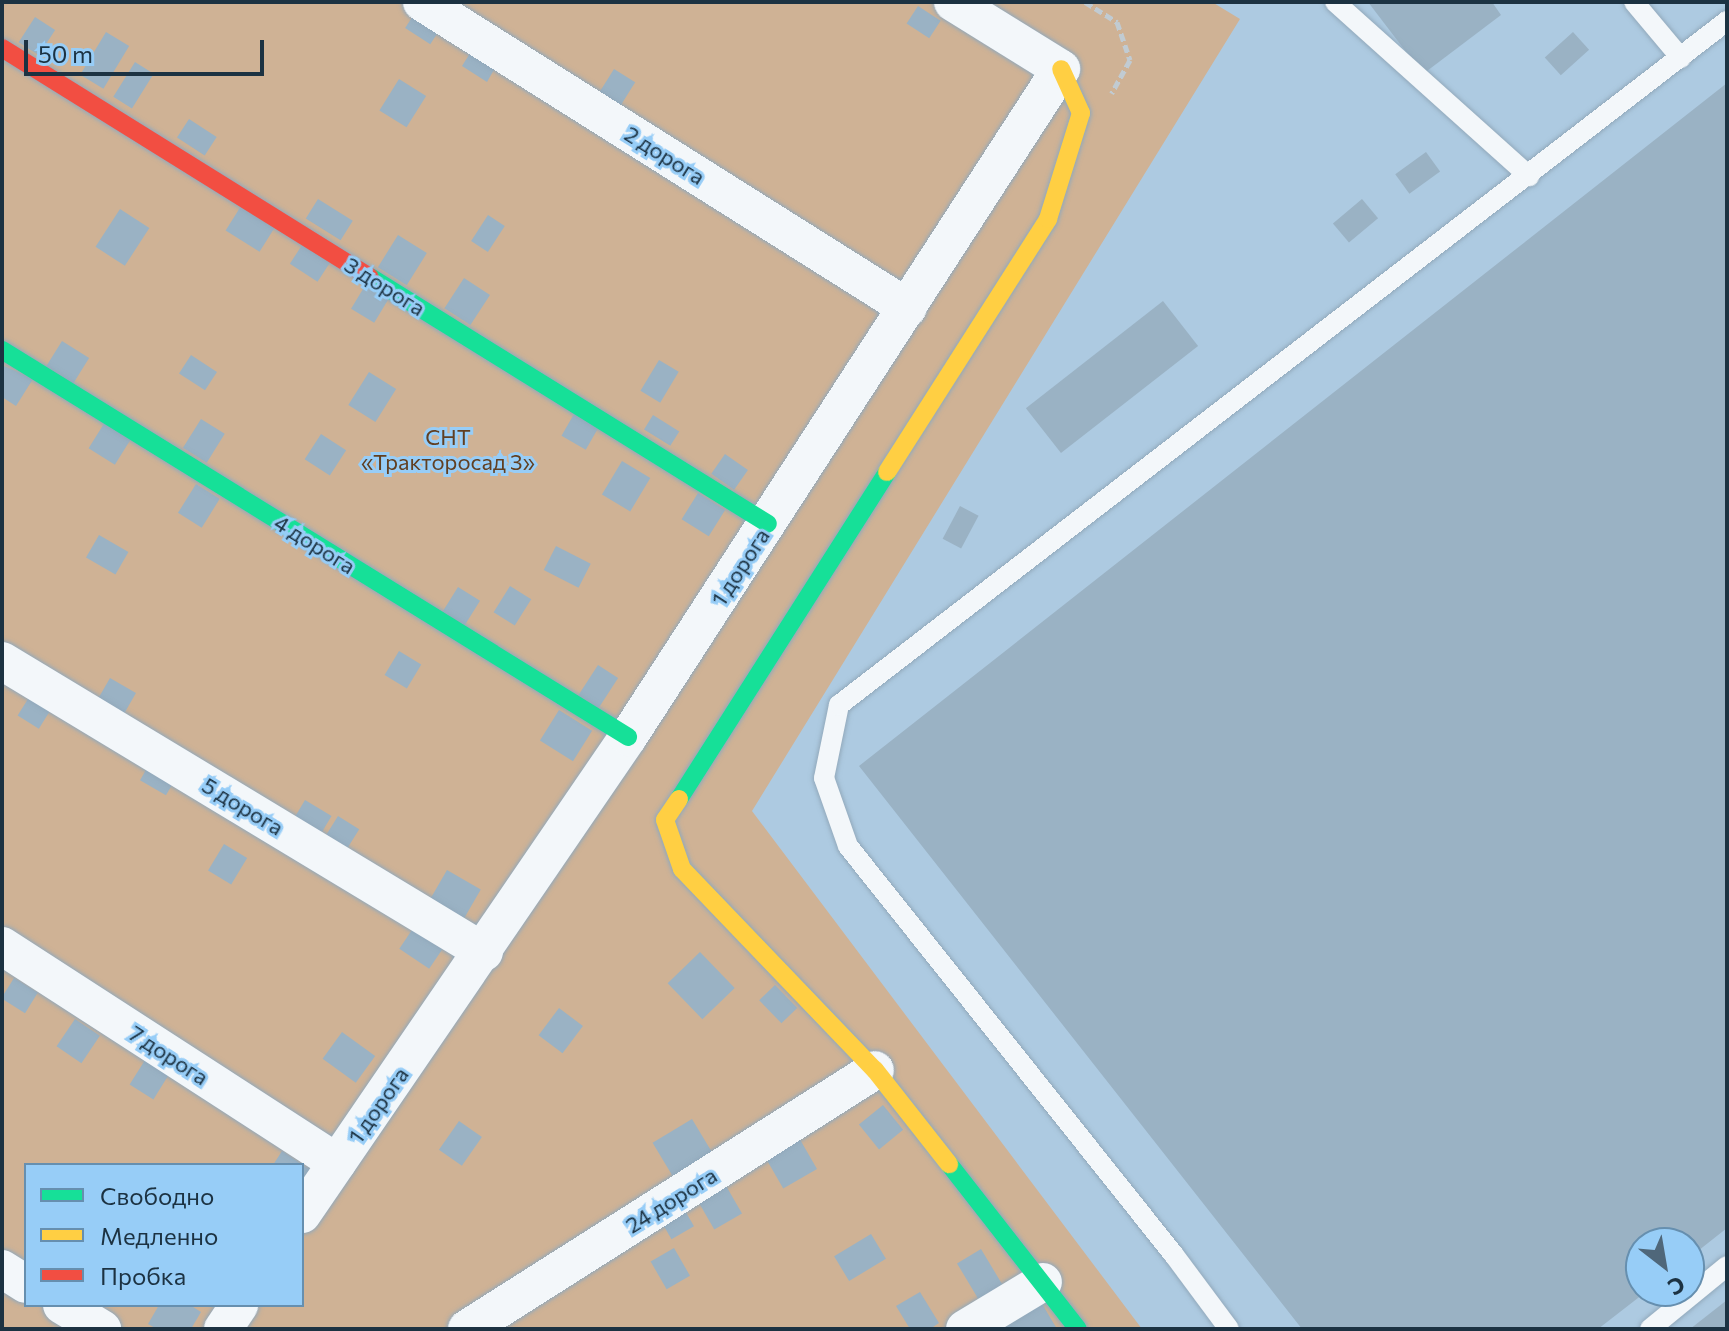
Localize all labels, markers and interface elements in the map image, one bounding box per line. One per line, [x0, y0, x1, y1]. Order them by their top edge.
scale bar [28, 24, 268, 74]
text: 50 m [38, 39, 93, 68]
street label: 2 дорога [620, 120, 710, 190]
street label: 3 дорога [340, 251, 430, 321]
park label: СНТ «Тракторосад 3» [361, 423, 535, 474]
street label: 4 дорога [270, 509, 360, 579]
street label: 1 дорога [705, 523, 775, 611]
street label: 5 дорога [198, 772, 288, 840]
street label: 7 дорога [125, 1020, 213, 1090]
street label: 1 дорога [342, 1062, 414, 1148]
street label: 24 дорога [621, 1162, 721, 1238]
legend [24, 1163, 304, 1307]
text: Свободно [100, 1181, 214, 1210]
text: Медленно [100, 1221, 218, 1250]
north arrow [1625, 1227, 1705, 1307]
text: Пробка [100, 1261, 186, 1290]
text: С [1663, 1271, 1690, 1302]

